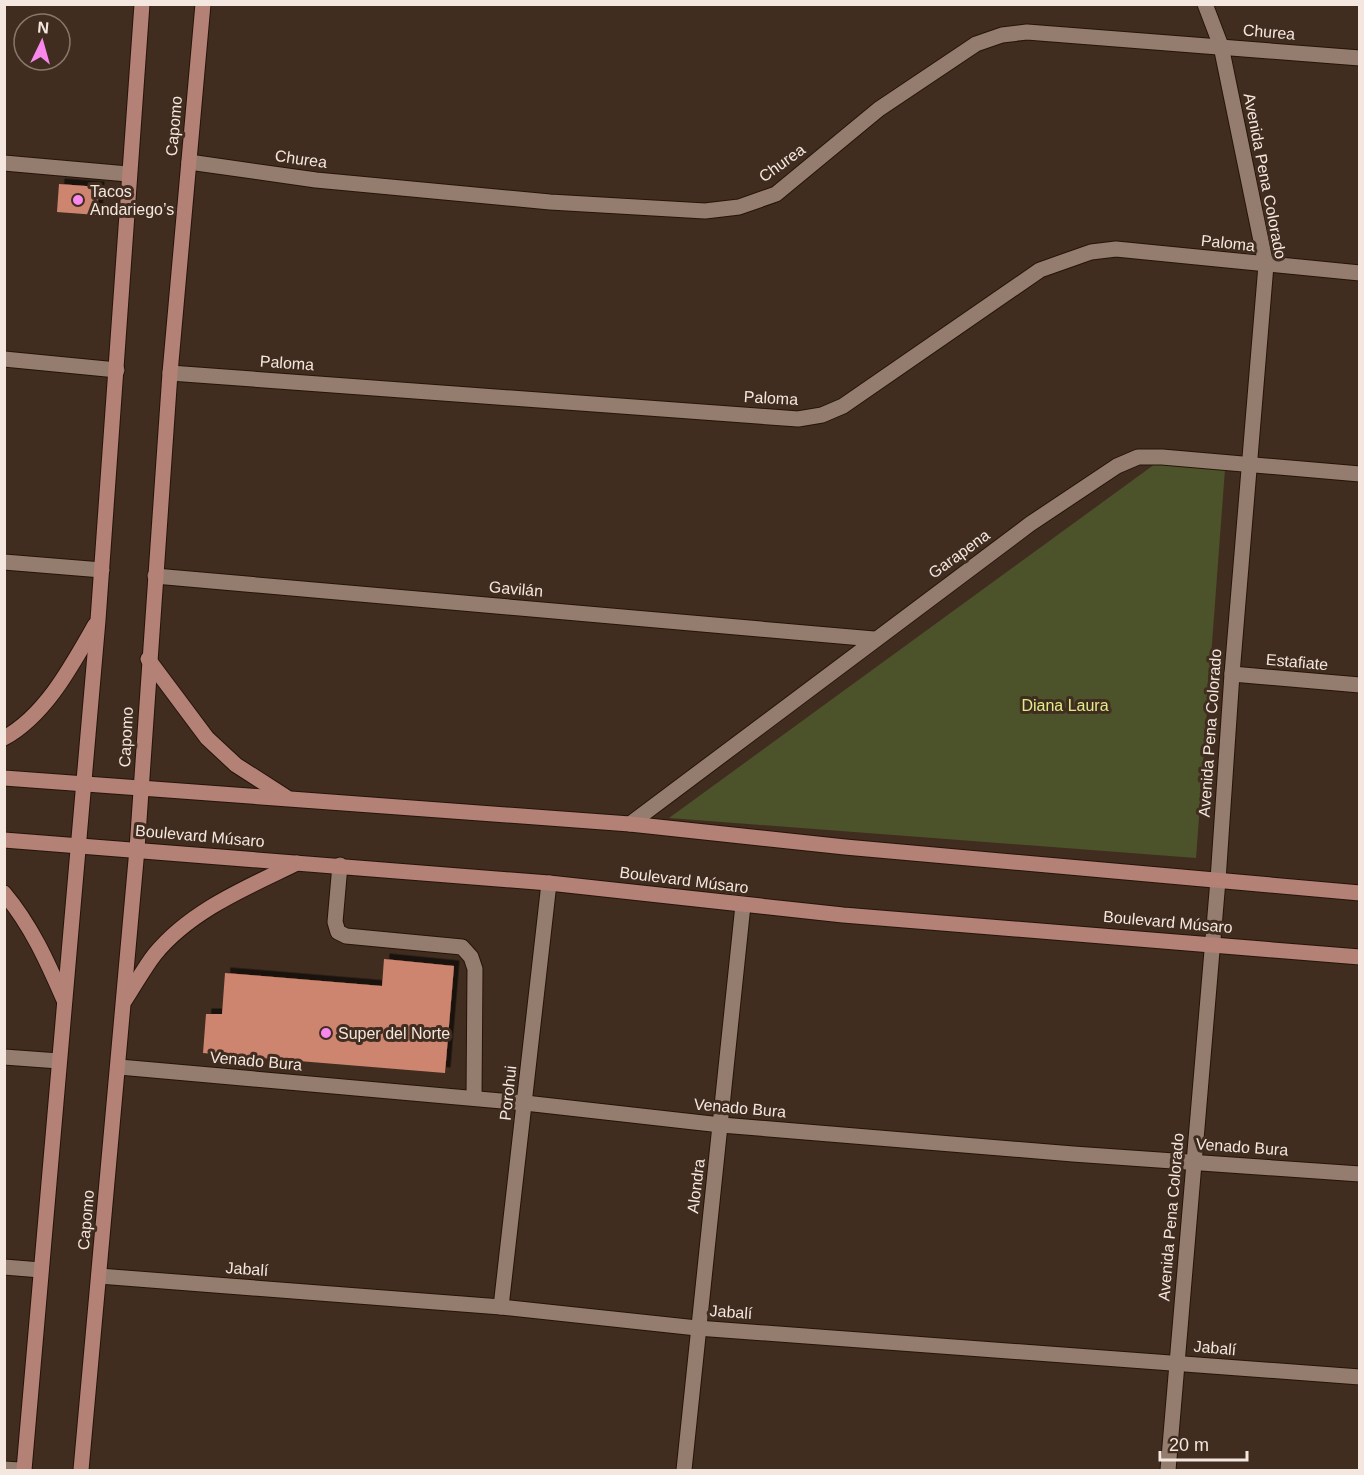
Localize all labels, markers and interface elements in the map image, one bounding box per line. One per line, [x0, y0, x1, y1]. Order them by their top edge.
north arrow [12, 12, 72, 72]
text: N [37, 19, 50, 37]
street label: Churea [1242, 21, 1296, 43]
street label: Avenida Pena Colorado [1241, 92, 1289, 261]
street label: Capomo [163, 95, 185, 157]
street label: Churea [756, 141, 808, 185]
street label: Churea [274, 147, 328, 171]
place label: Tacos Andariego’s [90, 183, 174, 218]
marker: Tacos Andariego’s [71, 193, 85, 207]
street label: Paloma [1200, 232, 1256, 254]
street label: Paloma [259, 353, 315, 373]
street label: Paloma [743, 388, 799, 408]
street label: Garapena [925, 526, 993, 582]
street label: Gavilán [488, 578, 544, 600]
street label: Avenida Pena Colorado [1196, 648, 1224, 818]
street label: Estafiate [1265, 651, 1329, 673]
park label: Diana Laura [1021, 697, 1109, 714]
street label: Capomo [116, 706, 136, 768]
street label: Boulevard Músaro [135, 822, 266, 850]
street label: Boulevard Músaro [619, 864, 750, 896]
street label: Boulevard Músaro [1103, 908, 1234, 936]
place label: Super del Norte [338, 1025, 450, 1042]
marker: Super del Norte [319, 1026, 333, 1040]
street label: Venado Bura [209, 1049, 303, 1074]
street label: Porohui [497, 1065, 519, 1121]
street label: Venado Bura [693, 1096, 787, 1121]
street label: Avenida Pena Colorado [1155, 1132, 1187, 1302]
street label: Venado Bura [1195, 1135, 1289, 1159]
street label: Alondra [684, 1157, 708, 1214]
street label: Capomo [75, 1189, 97, 1251]
street label: Jabalí [225, 1259, 269, 1279]
street label: Jabalí [709, 1302, 753, 1322]
street label: Jabalí [1193, 1338, 1238, 1358]
scale bar [1160, 1424, 1247, 1462]
text: 20 m [1169, 1435, 1209, 1455]

